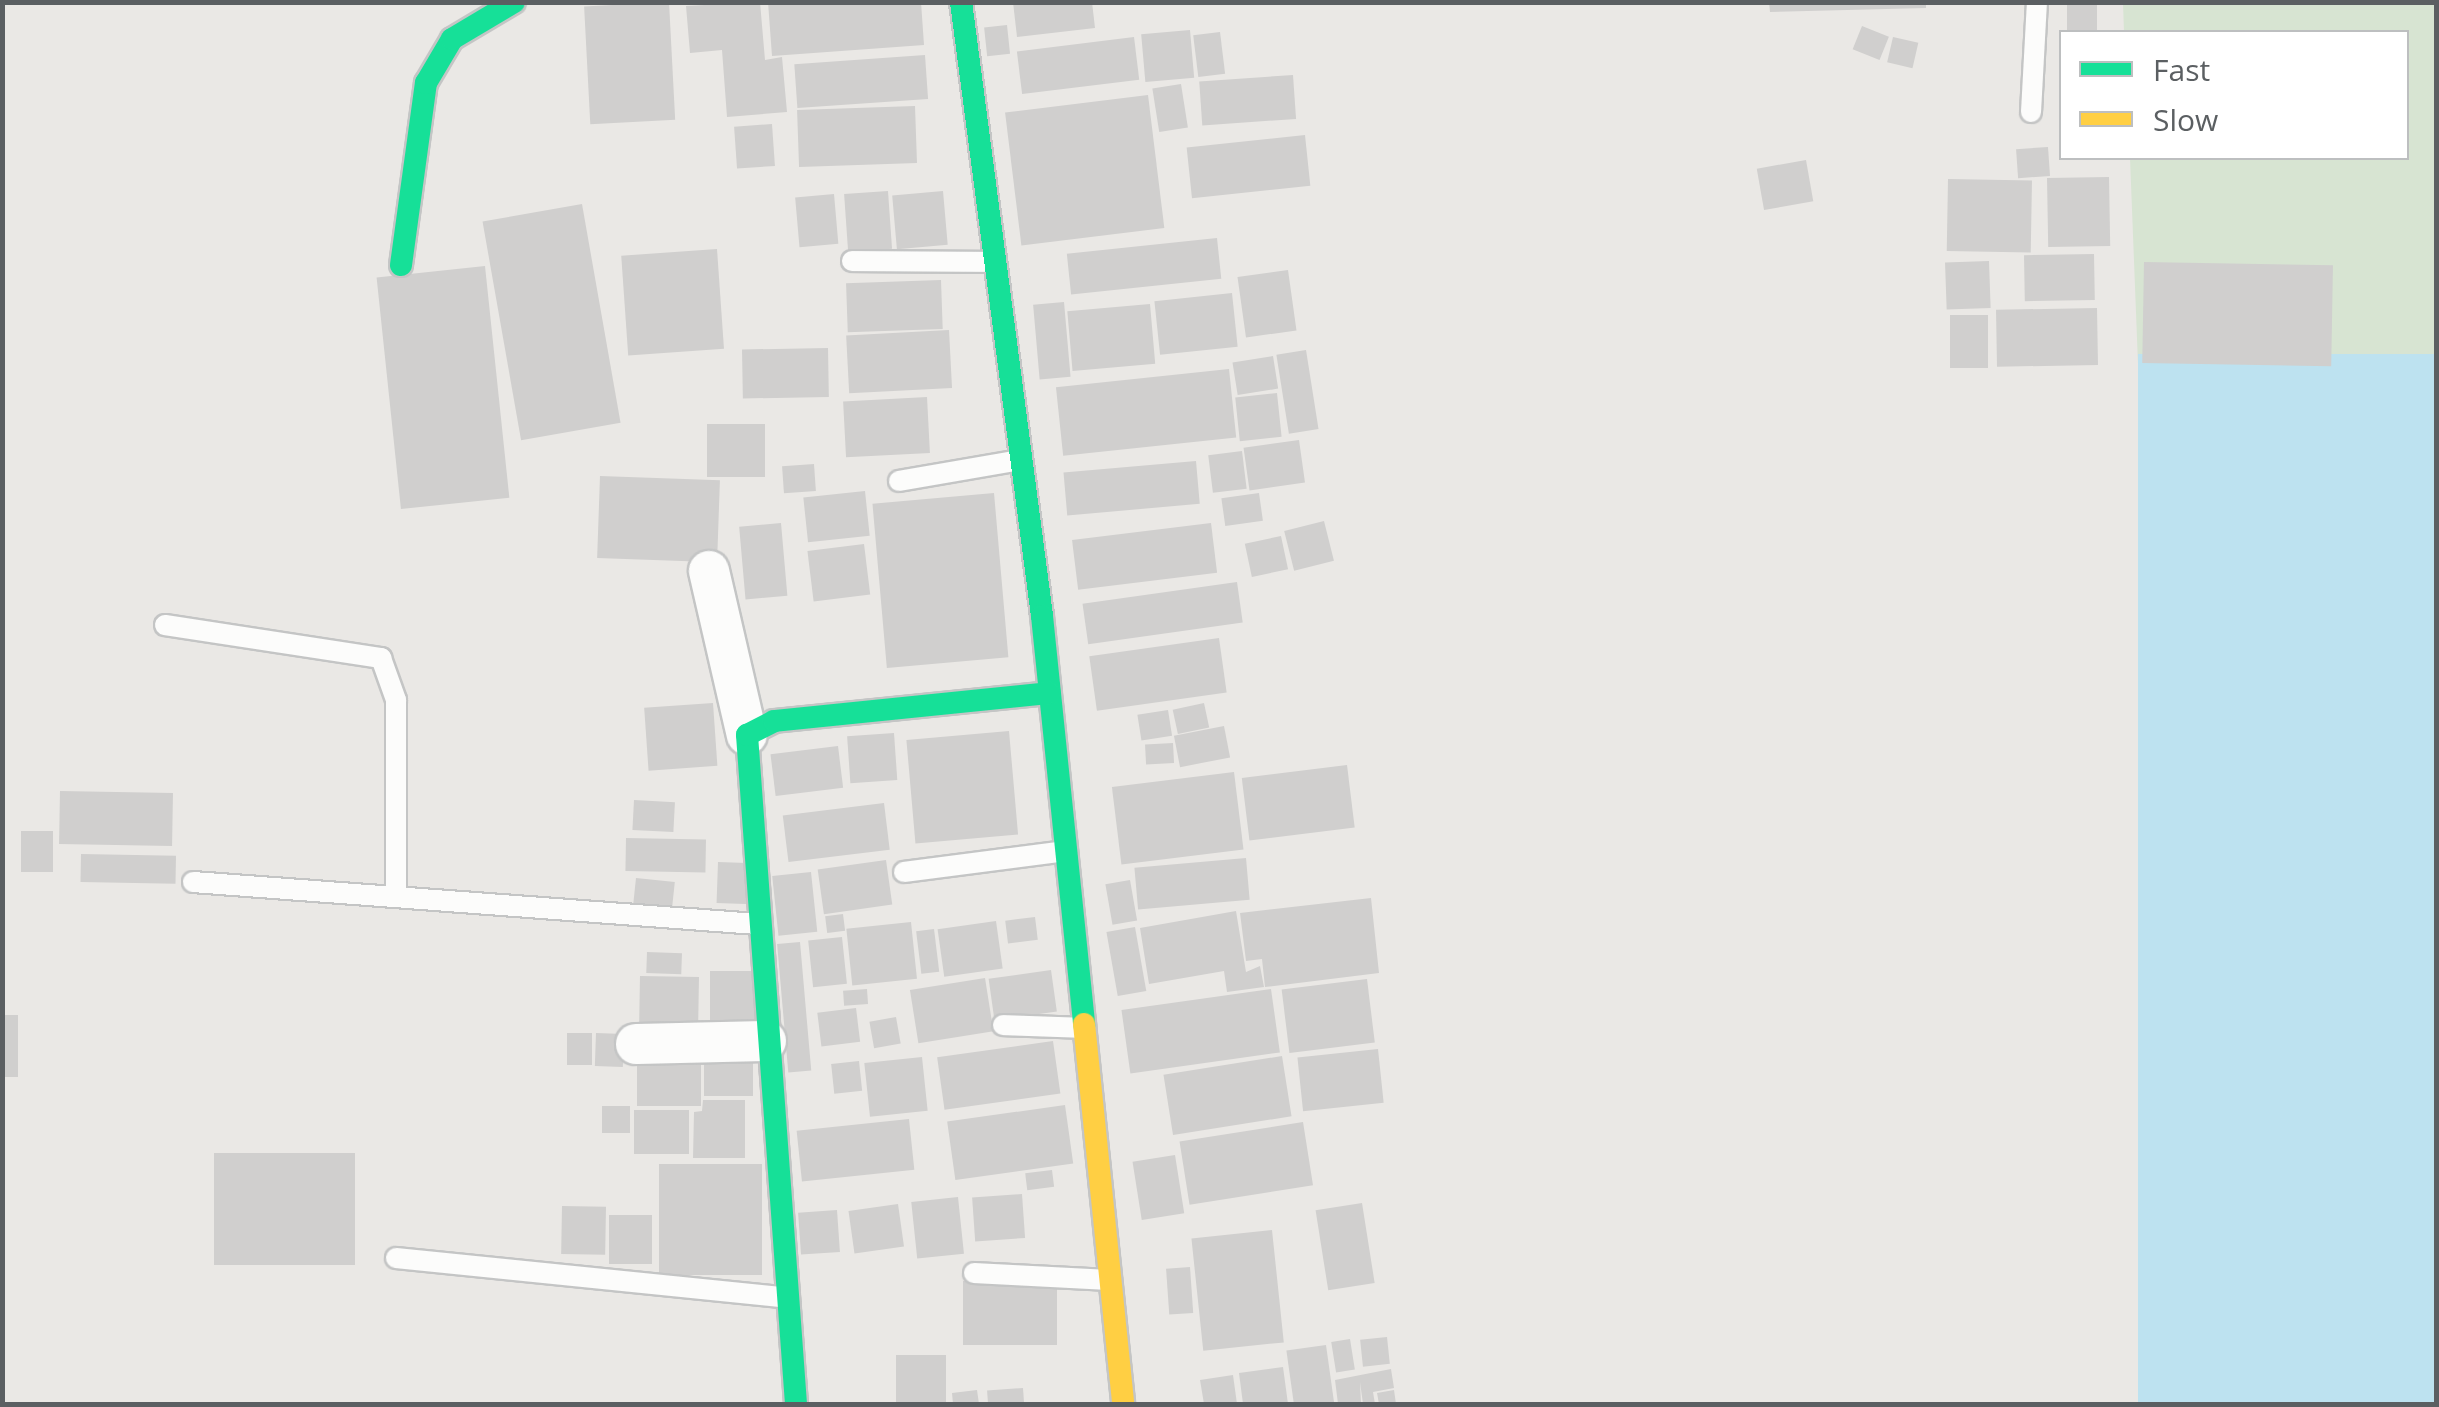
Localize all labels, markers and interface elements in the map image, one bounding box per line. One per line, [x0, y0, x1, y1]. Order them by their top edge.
legend [2059, 30, 2409, 160]
text: Fast [2153, 49, 2210, 90]
text: Slow [2153, 99, 2218, 140]

